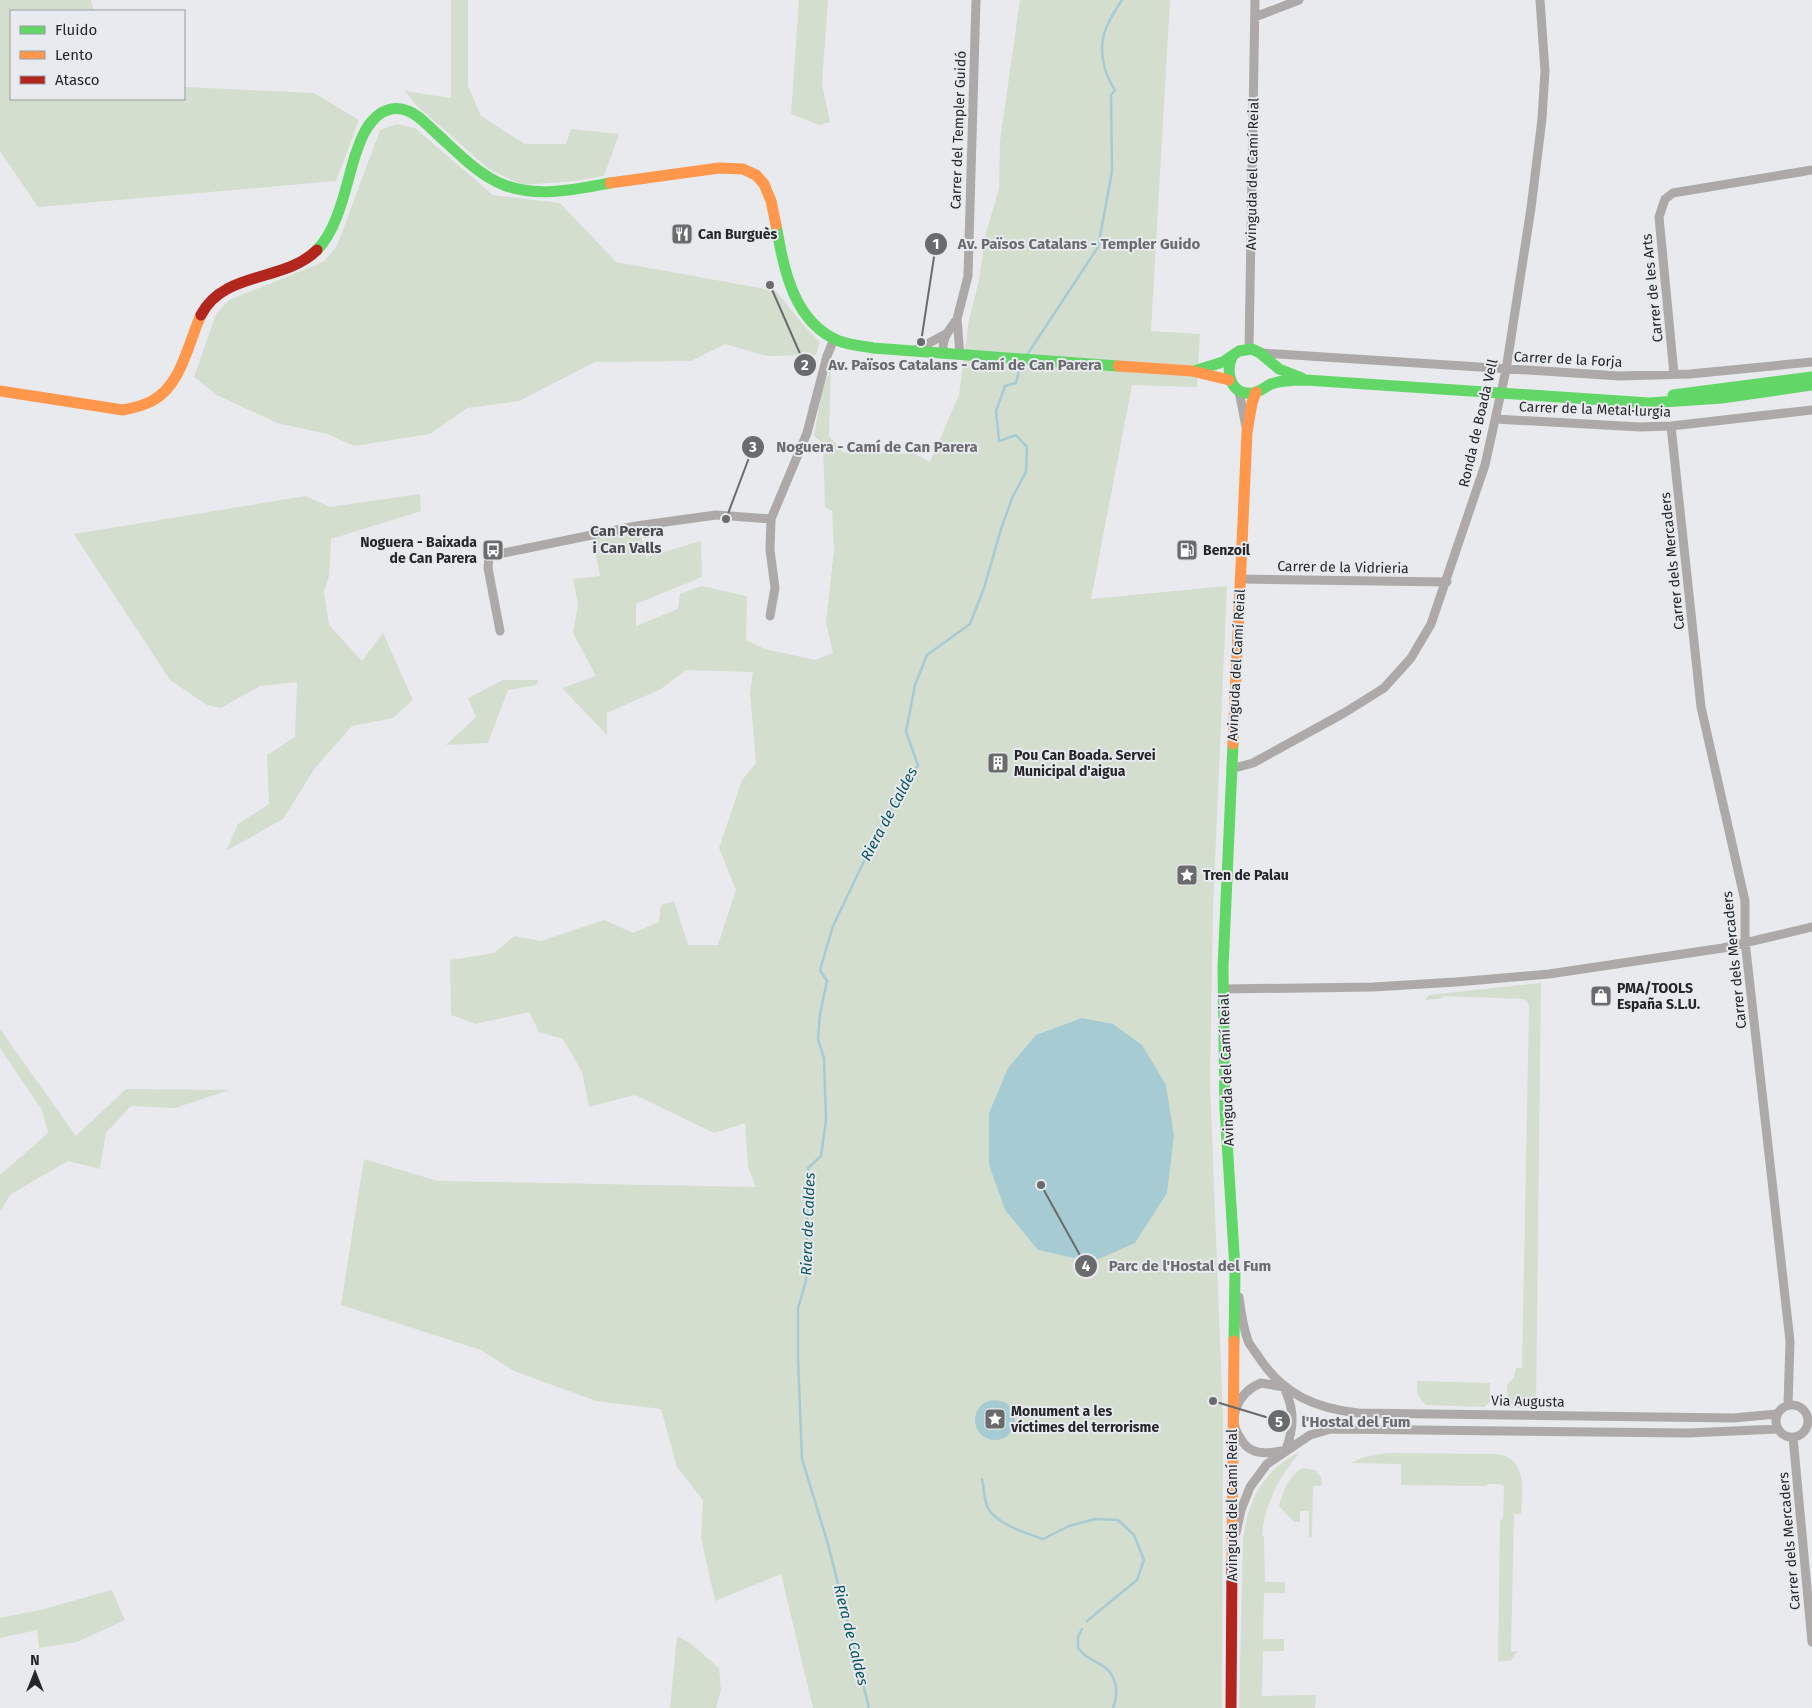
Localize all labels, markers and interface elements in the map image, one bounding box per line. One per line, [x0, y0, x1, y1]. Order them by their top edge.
legend [10, 10, 185, 100]
text: Fluido [55, 21, 97, 39]
text: Lento [55, 46, 93, 64]
street label: Carrer del Templer Guidó [947, 50, 970, 210]
text: Atasco [55, 71, 100, 89]
street label: Avinguda del Camí Reial [1243, 98, 1262, 250]
restaurant icon: Can Burguès [670, 222, 694, 246]
place label: Can Burguès [698, 226, 777, 243]
callout: Av. Països Catalans - Templer Guido [923, 229, 1210, 259]
street label: Carrer de les Arts [1638, 232, 1667, 343]
text: 1 [933, 235, 939, 253]
text: Av. Països Catalans - Templer Guido [957, 235, 1200, 253]
street label: Carrer de la Forja [1513, 348, 1623, 371]
callout: Av. Països Catalans - Camí de Can Parera [793, 350, 1112, 380]
text: 2 [801, 356, 809, 374]
text: Av. Països Catalans - Camí de Can Parera [827, 356, 1102, 374]
street label: Ronda de Boada Vell [1455, 357, 1502, 489]
street label: Carrer de la Metal·lurgia [1519, 398, 1671, 421]
callout: Noguera - Camí de Can Parera [741, 432, 987, 462]
text: 3 [748, 438, 757, 456]
text: Noguera - Camí de Can Parera [776, 438, 978, 456]
street label: Carrer dels Mercaders [1657, 491, 1688, 631]
district label: Can Perera i Can Valls [590, 522, 664, 557]
place label: Noguera - Baixada de Can Parera [360, 534, 477, 567]
bus stop icon: Noguera - Baixada de Can Parera [481, 538, 505, 562]
fuel station icon: Benzoil [1175, 538, 1199, 562]
place label: Benzoil [1203, 542, 1251, 559]
street label: Carrer de la Vidrieria [1277, 558, 1409, 577]
street label: Avinguda del Camí Reial [1224, 589, 1249, 741]
place label: Pou Can Boada. Servei Municipal d'aigua [1014, 747, 1156, 780]
building icon: Pou Can Boada. Servei Municipal d'aigua [986, 751, 1010, 775]
water label: Riera de Caldes [857, 764, 921, 864]
place icon: Tren de Palau [1175, 863, 1199, 887]
place label: Tren de Palau [1203, 867, 1289, 884]
street label: Carrer dels Mercaders [1719, 890, 1750, 1030]
place label: PMA/TOOLS España S.L.U. [1617, 980, 1700, 1013]
shop icon: PMA/TOOLS España S.L.U. [1589, 984, 1613, 1008]
street label: Avinguda del Camí Reial [1215, 994, 1238, 1146]
water label: Riera de Caldes [797, 1172, 819, 1276]
callout: Parc de l'Hostal del Fum [1073, 1251, 1281, 1281]
text: 4 [1082, 1257, 1091, 1275]
text: Parc de l'Hostal del Fum [1109, 1257, 1271, 1275]
street label: Via Augusta [1491, 1392, 1565, 1411]
place label: Monument a les víctimes del terrorisme [1010, 1403, 1159, 1436]
callout: l'Hostal del Fum [1267, 1406, 1421, 1436]
place icon: Monument a les víctimes del terrorisme [983, 1407, 1007, 1431]
text: 5 [1275, 1413, 1283, 1431]
text: l'Hostal del Fum [1302, 1413, 1410, 1431]
street label: Avinguda del Camí Reial [1224, 1429, 1241, 1581]
street label: Carrer dels Mercaders [1775, 1471, 1804, 1611]
water label: Riera de Caldes [830, 1583, 872, 1687]
north arrow [10, 1648, 60, 1698]
text: N [30, 1652, 40, 1669]

